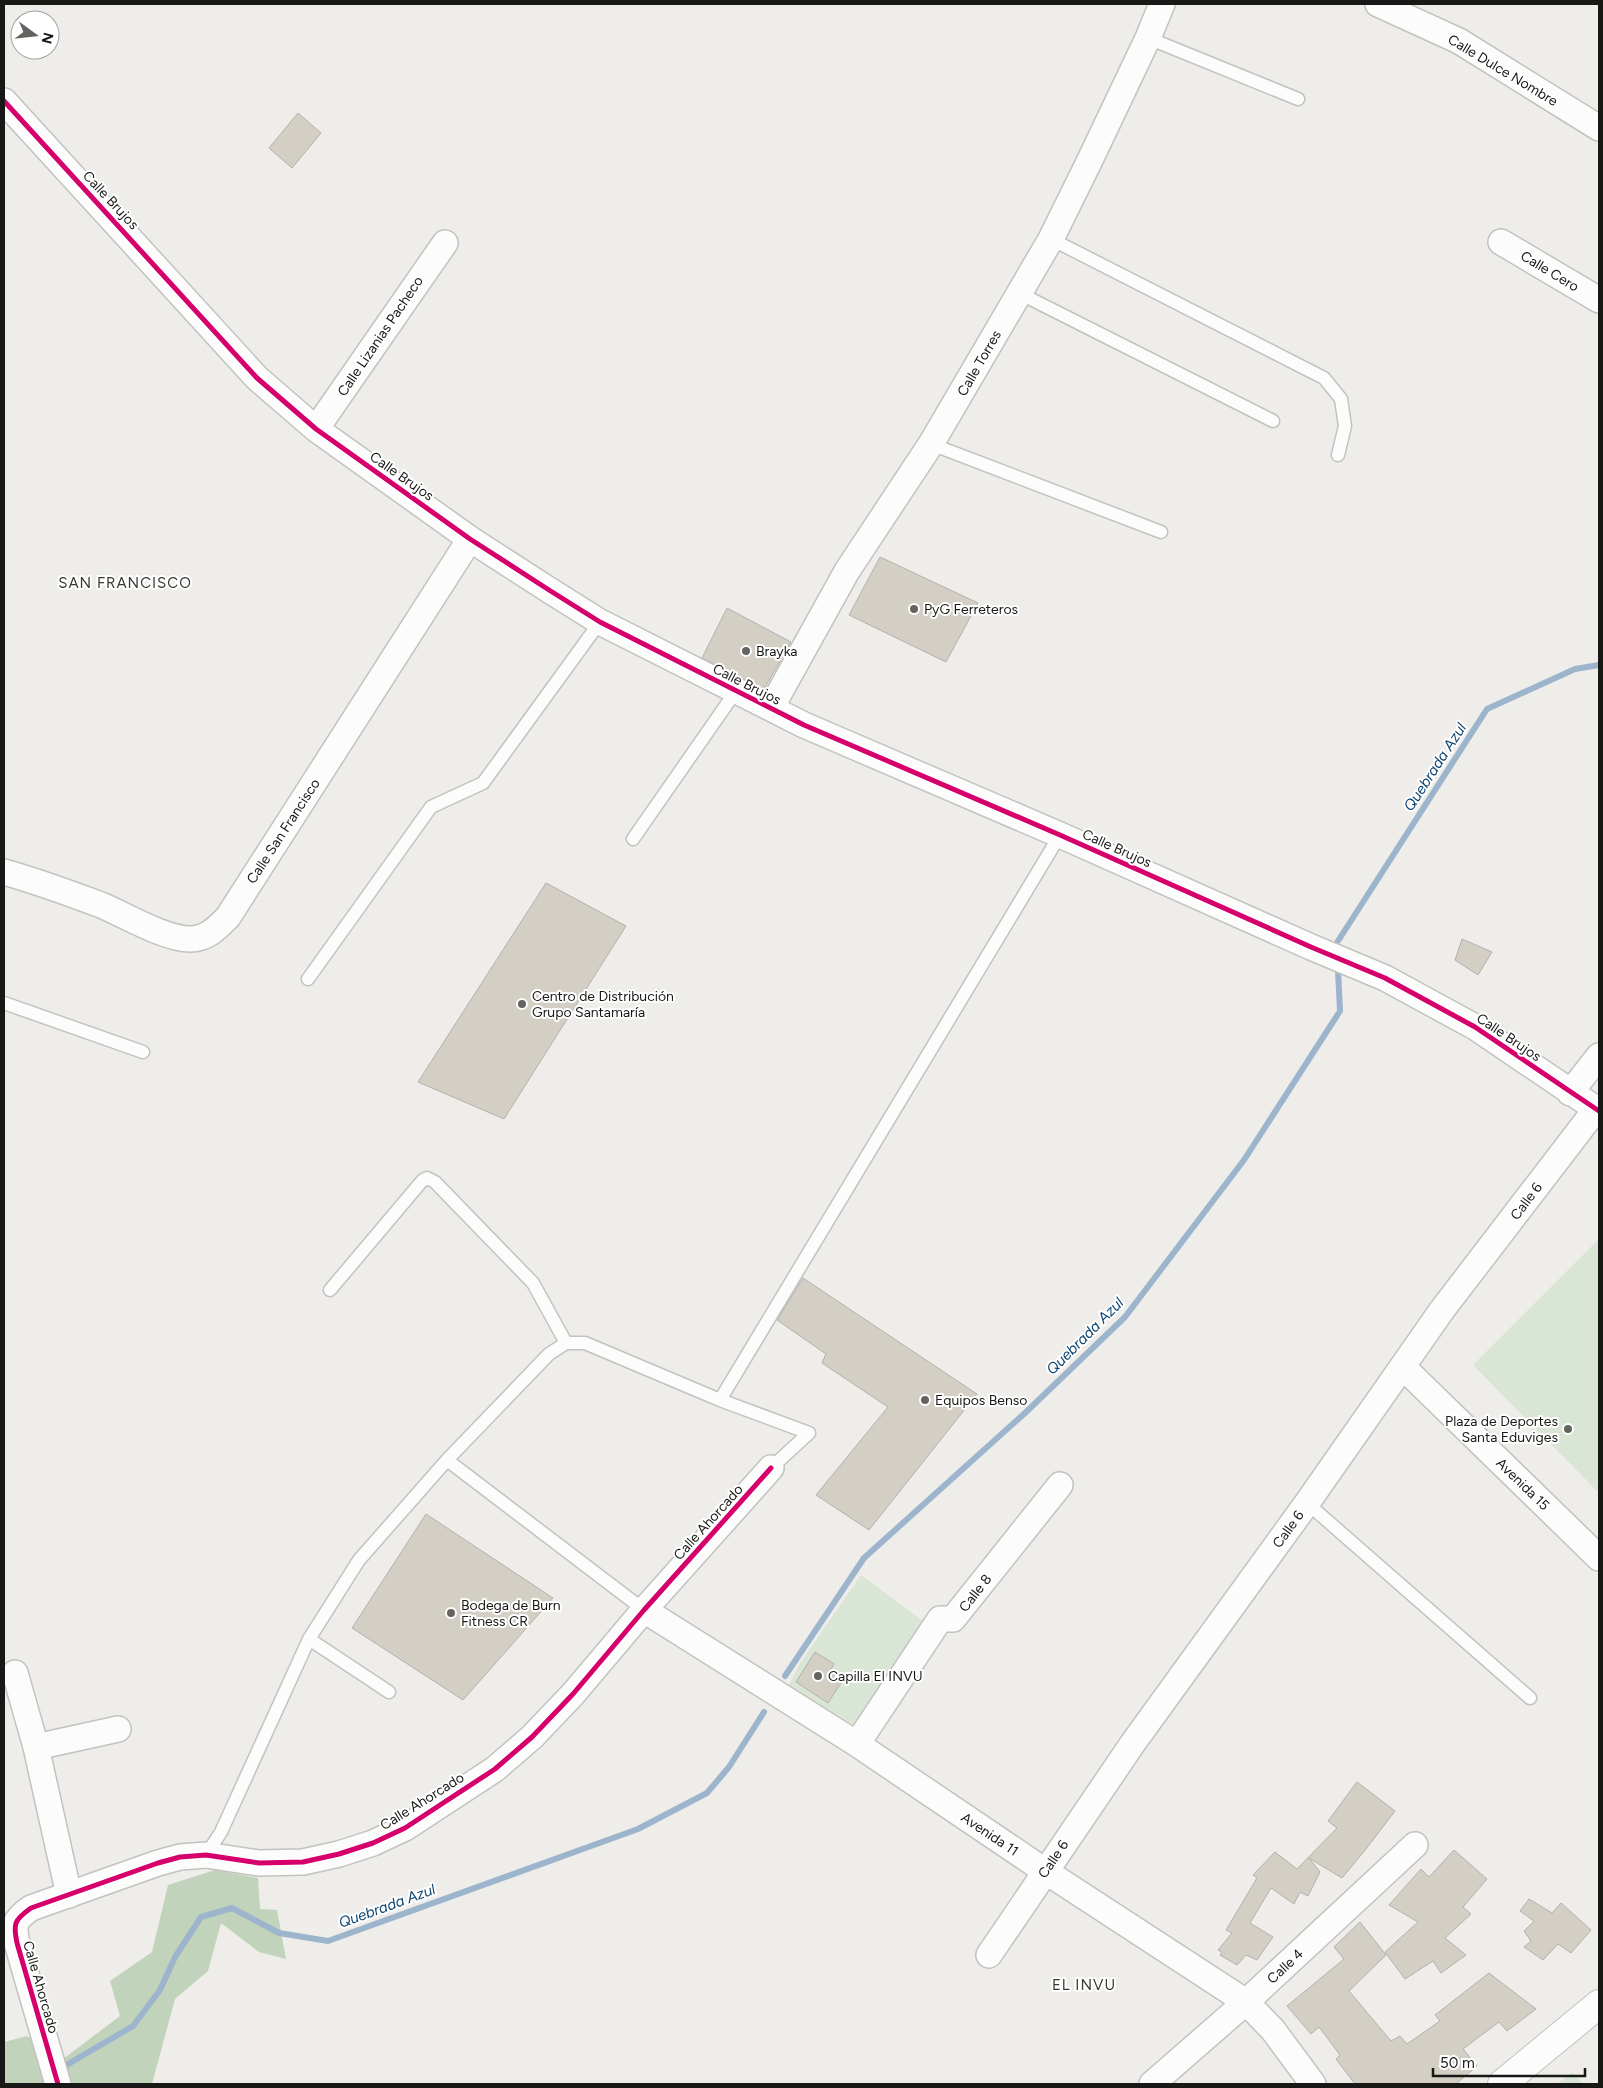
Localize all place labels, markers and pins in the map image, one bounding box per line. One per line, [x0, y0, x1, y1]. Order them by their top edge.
place label: PyG Ferreteros [924, 601, 1018, 618]
marker: PyG Ferreteros [908, 603, 920, 615]
place label: Brayka [756, 643, 797, 660]
marker: Brayka [740, 645, 752, 657]
place label: Centro de Distribución Grupo Santamaría [532, 988, 674, 1021]
marker: Centro de Distribución Grupo Santamaría [516, 998, 528, 1010]
place label: Equipos Benso [935, 1392, 1027, 1409]
marker: Equipos Benso [919, 1394, 931, 1406]
place label: Plaza de Deportes Santa Eduviges [1445, 1413, 1558, 1446]
marker: Plaza de Deportes Santa Eduviges [1562, 1423, 1574, 1435]
place label: Bodega de Burn Fitness CR [461, 1597, 561, 1630]
marker: Bodega de Burn Fitness CR [445, 1607, 457, 1619]
place label: Capilla El INVU [828, 1668, 923, 1685]
marker: Capilla El INVU [812, 1670, 824, 1682]

